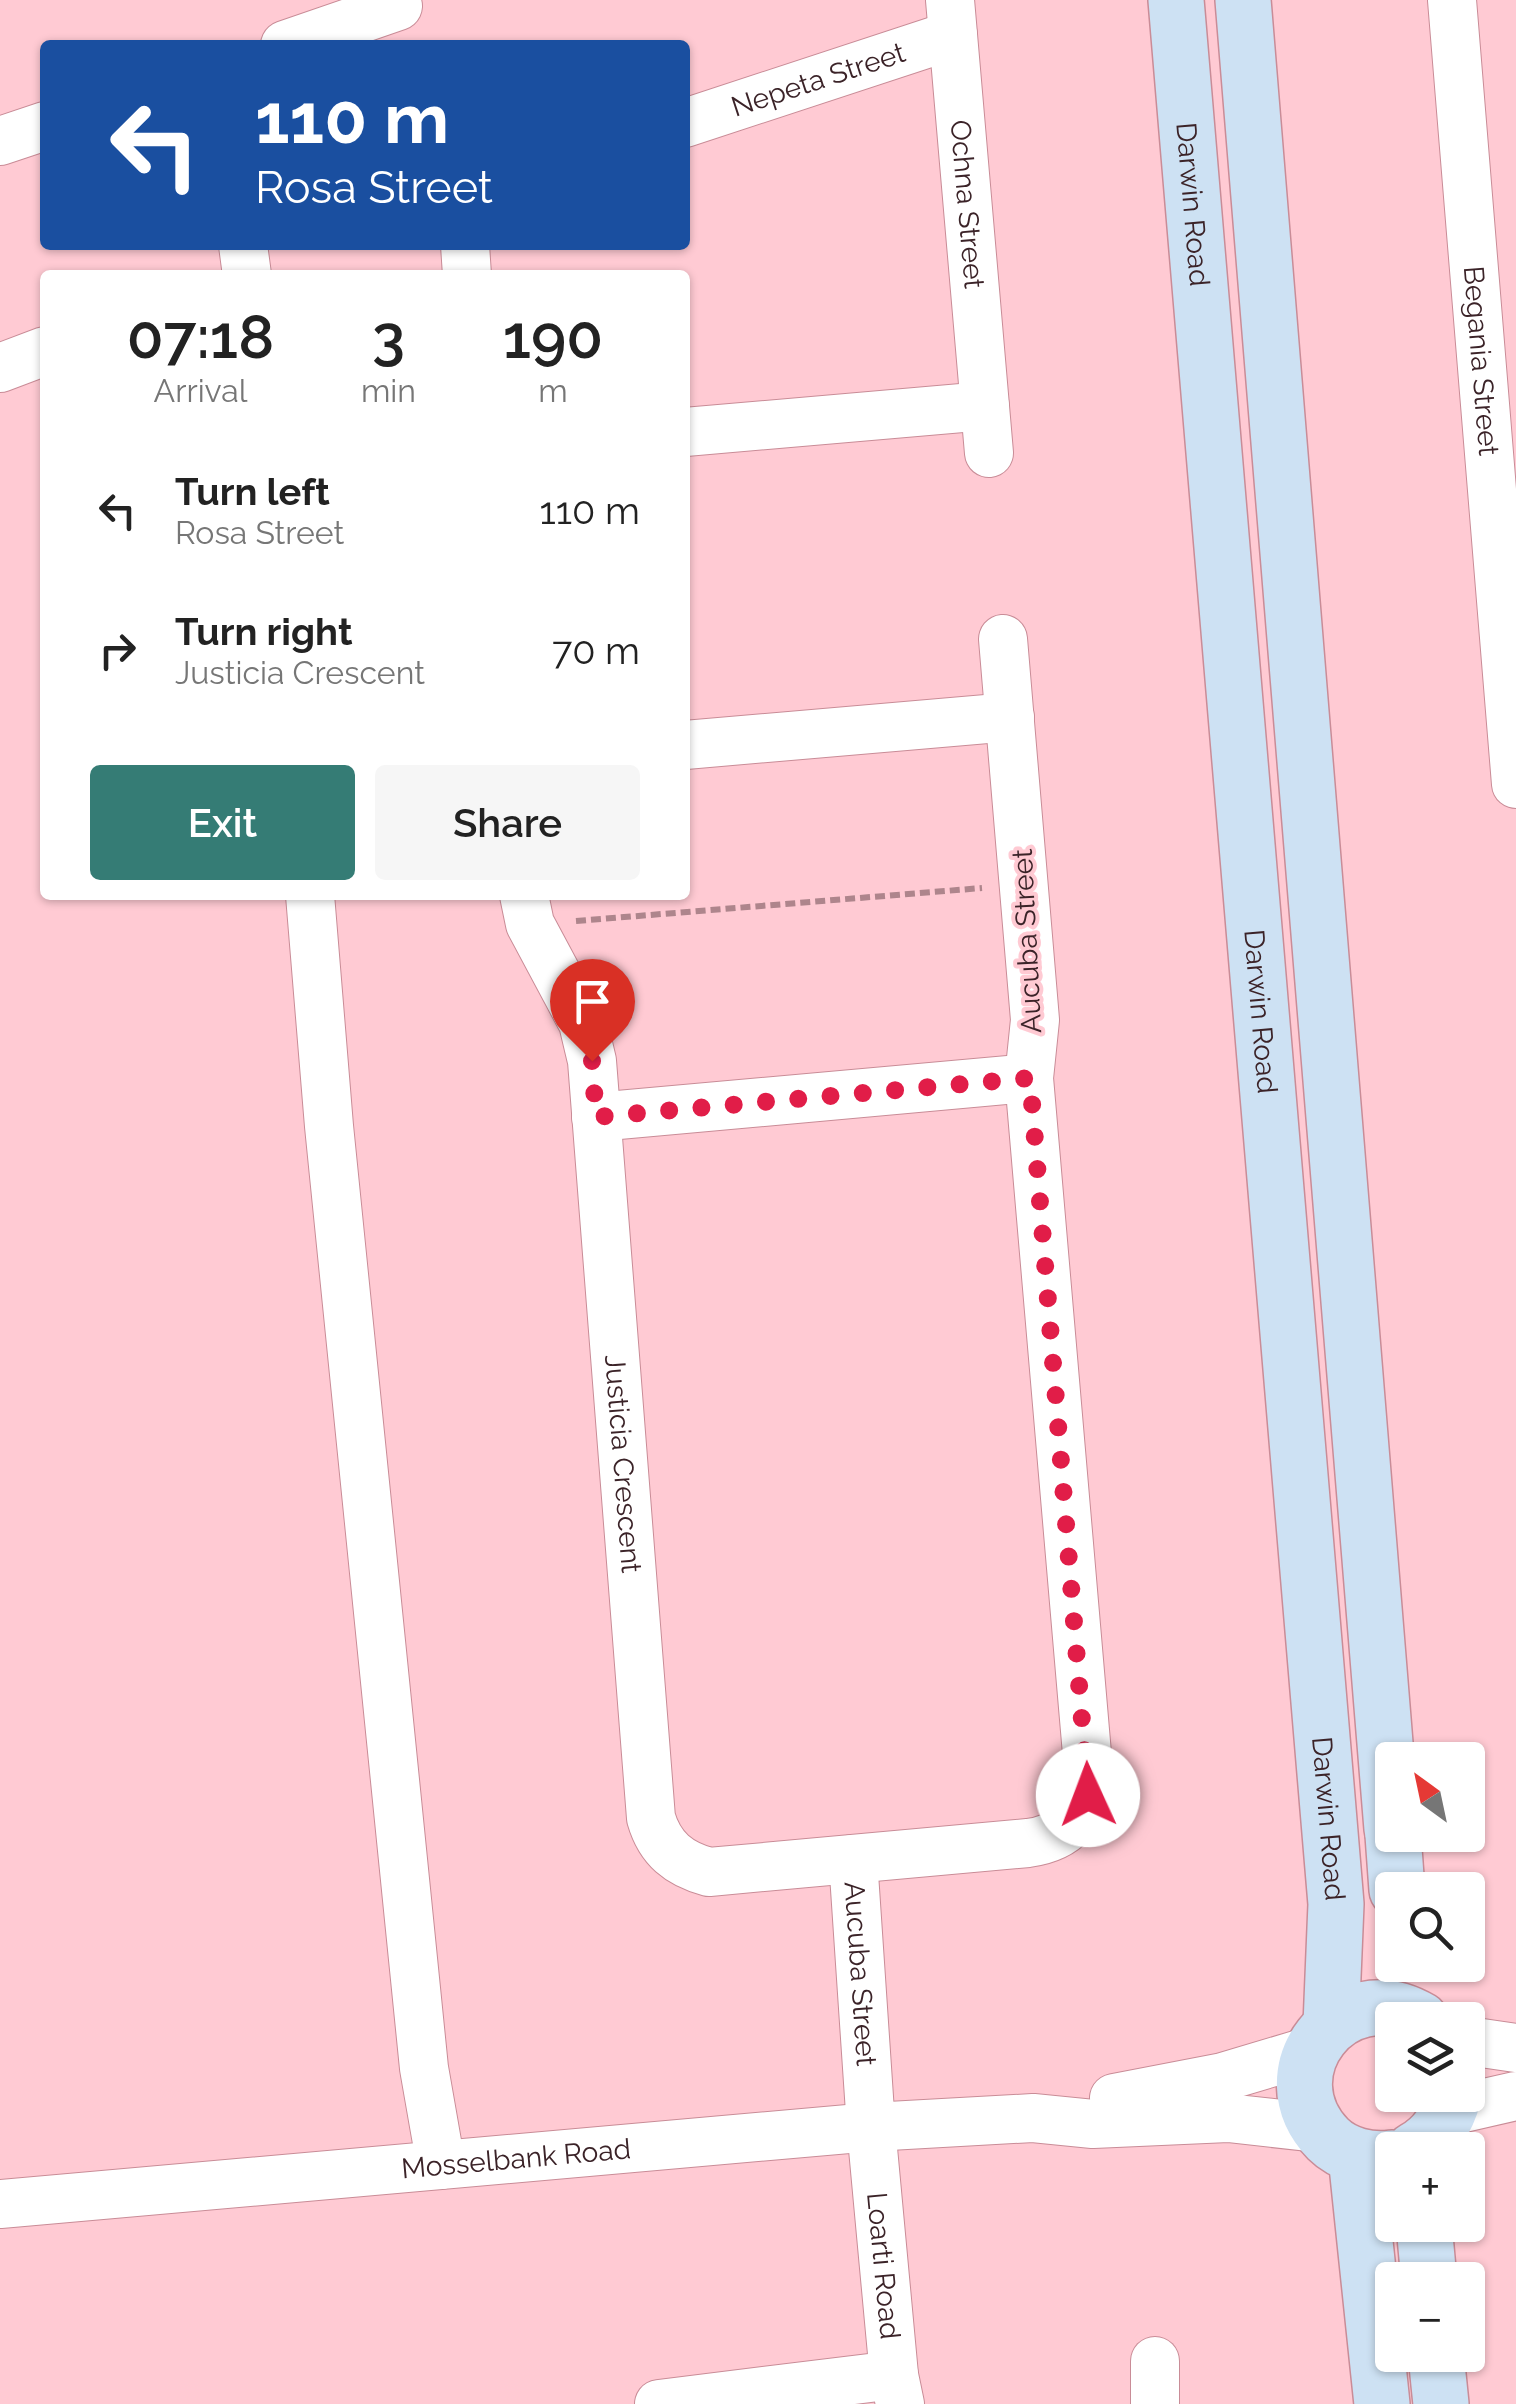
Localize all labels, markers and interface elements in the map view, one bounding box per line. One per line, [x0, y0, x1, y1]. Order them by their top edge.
street label: Nepeta Street [727, 35, 910, 123]
text: 110 m [255, 77, 449, 159]
icon: left [90, 80, 220, 210]
street label: Ochna Street [944, 119, 991, 291]
street label: Darwin Road [1170, 121, 1216, 288]
text: Rosa Street [255, 161, 493, 214]
street label: Begania Street [1457, 265, 1506, 458]
text: 07:18 [127, 302, 274, 372]
text: 3 [372, 302, 405, 372]
text: 190 [503, 302, 603, 372]
text: Arrival [154, 372, 247, 409]
text: min [361, 372, 416, 409]
text: m [538, 372, 568, 409]
text: Turn left [175, 469, 330, 514]
icon: left [90, 483, 145, 538]
text: 110 m [540, 488, 640, 533]
text: Rosa Street [175, 514, 344, 551]
text: Turn right [175, 609, 352, 654]
icon: right [90, 623, 145, 678]
text: 70 m [552, 628, 640, 673]
text: Justicia Crescent [175, 654, 425, 691]
button: Exit [90, 765, 355, 880]
button: Share [375, 765, 640, 880]
street label: Aucuba Street [1006, 847, 1048, 1034]
street label: Darwin Road [1238, 928, 1284, 1095]
pin [550, 959, 635, 1062]
icon: arrive [565, 974, 620, 1029]
street label: Justicia Crescent [598, 1354, 648, 1575]
street label: Darwin Road [1305, 1735, 1352, 1902]
north arrow [1375, 1742, 1485, 1852]
map controls [1375, 1742, 1485, 2372]
position arrow [1036, 1743, 1140, 1847]
button: search [1375, 1872, 1485, 1982]
street label: Aucuba Street [838, 1881, 883, 2068]
button: layers [1375, 2002, 1485, 2112]
street label: Mosselbank Road [400, 2132, 632, 2185]
button: + [1375, 2132, 1485, 2242]
street label: Loarti Road [861, 2191, 907, 2341]
button: − [1375, 2262, 1485, 2372]

